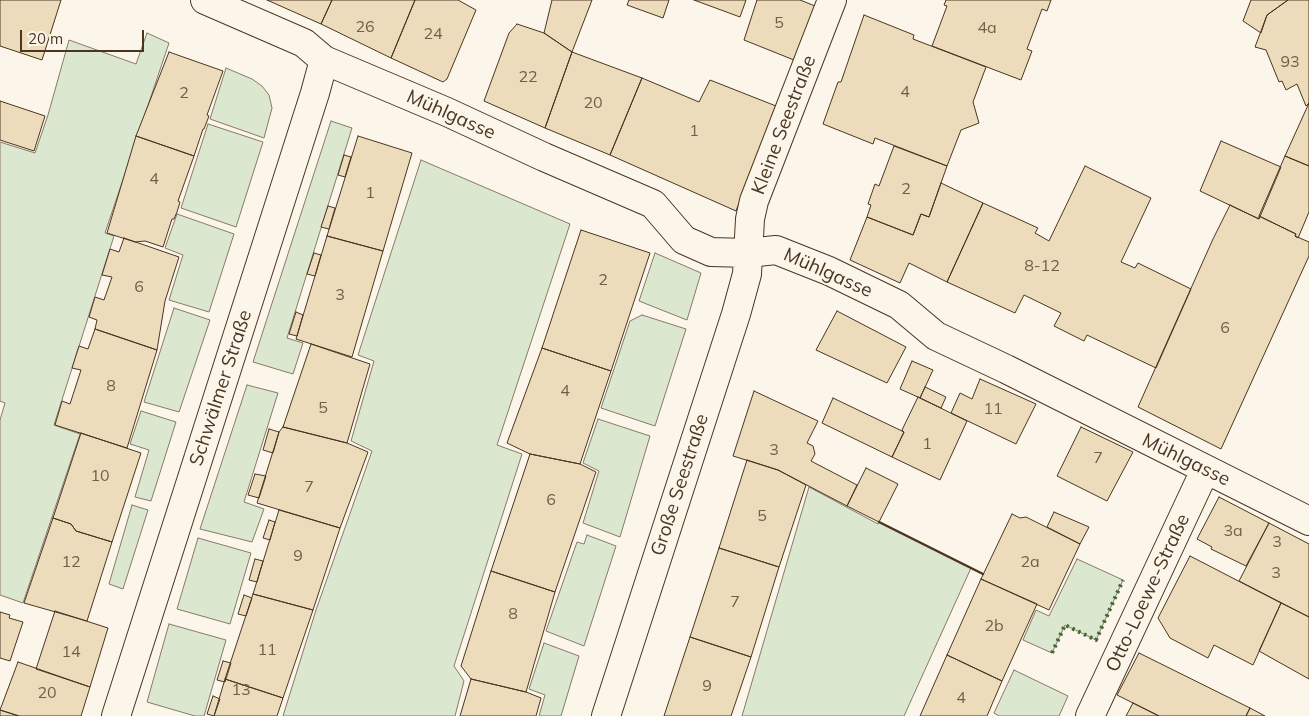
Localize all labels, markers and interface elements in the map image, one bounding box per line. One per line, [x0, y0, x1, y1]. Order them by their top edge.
house number: 5 [774, 13, 784, 33]
house number: 26 [355, 17, 375, 37]
house number: 4a [977, 18, 997, 38]
scale bar [22, 20, 146, 52]
house number: 24 [423, 24, 443, 44]
text: 20 m [28, 29, 63, 48]
street label: Kleine Seestraße [747, 52, 821, 198]
house number: 93 [1280, 52, 1300, 72]
house number: 22 [518, 67, 538, 87]
house number: 4 [900, 82, 910, 102]
house number: 2 [179, 83, 189, 103]
street label: Mühlgasse [403, 85, 499, 145]
house number: 20 [583, 93, 603, 113]
house number: 1 [689, 121, 699, 141]
house number: 4 [149, 169, 159, 189]
house number: 2 [901, 179, 911, 199]
house number: 1 [365, 183, 375, 203]
street label: Mühlgasse [780, 243, 876, 303]
house number: 8-12 [1024, 256, 1060, 276]
house number: 2 [598, 270, 608, 290]
house number: 6 [134, 277, 144, 297]
house number: 3 [335, 285, 345, 305]
street label: Schwälmer Straße [185, 307, 257, 469]
house number: 6 [1220, 318, 1230, 338]
house number: 8 [106, 376, 116, 396]
house number: 4 [560, 381, 570, 401]
house number: 5 [318, 398, 328, 418]
house number: 11 [983, 399, 1003, 419]
street label: Große Seestraße [646, 411, 714, 559]
street label: Mühlgasse [1138, 429, 1234, 491]
house number: 1 [922, 434, 932, 454]
house number: 3 [769, 440, 779, 460]
house number: 7 [1093, 448, 1103, 468]
house number: 10 [90, 466, 110, 486]
house number: 7 [304, 477, 314, 497]
house number: 6 [546, 490, 556, 510]
house number: 5 [757, 506, 767, 526]
street label: Otto-Loewe-Straße [1101, 510, 1195, 676]
house number: 3a [1223, 521, 1243, 541]
house number: 3 [1272, 532, 1282, 552]
house number: 9 [293, 546, 303, 566]
house number: 12 [61, 552, 81, 572]
house number: 2a [1020, 552, 1040, 572]
house number: 3 [1271, 563, 1281, 583]
house number: 7 [730, 592, 740, 612]
house number: 8 [508, 604, 518, 624]
house number: 2b [984, 616, 1004, 636]
house number: 11 [257, 640, 277, 660]
house number: 14 [61, 642, 81, 662]
house number: 9 [702, 676, 712, 696]
house number: 13 [231, 680, 251, 700]
house number: 20 [37, 683, 57, 703]
house number: 4 [956, 688, 966, 708]

